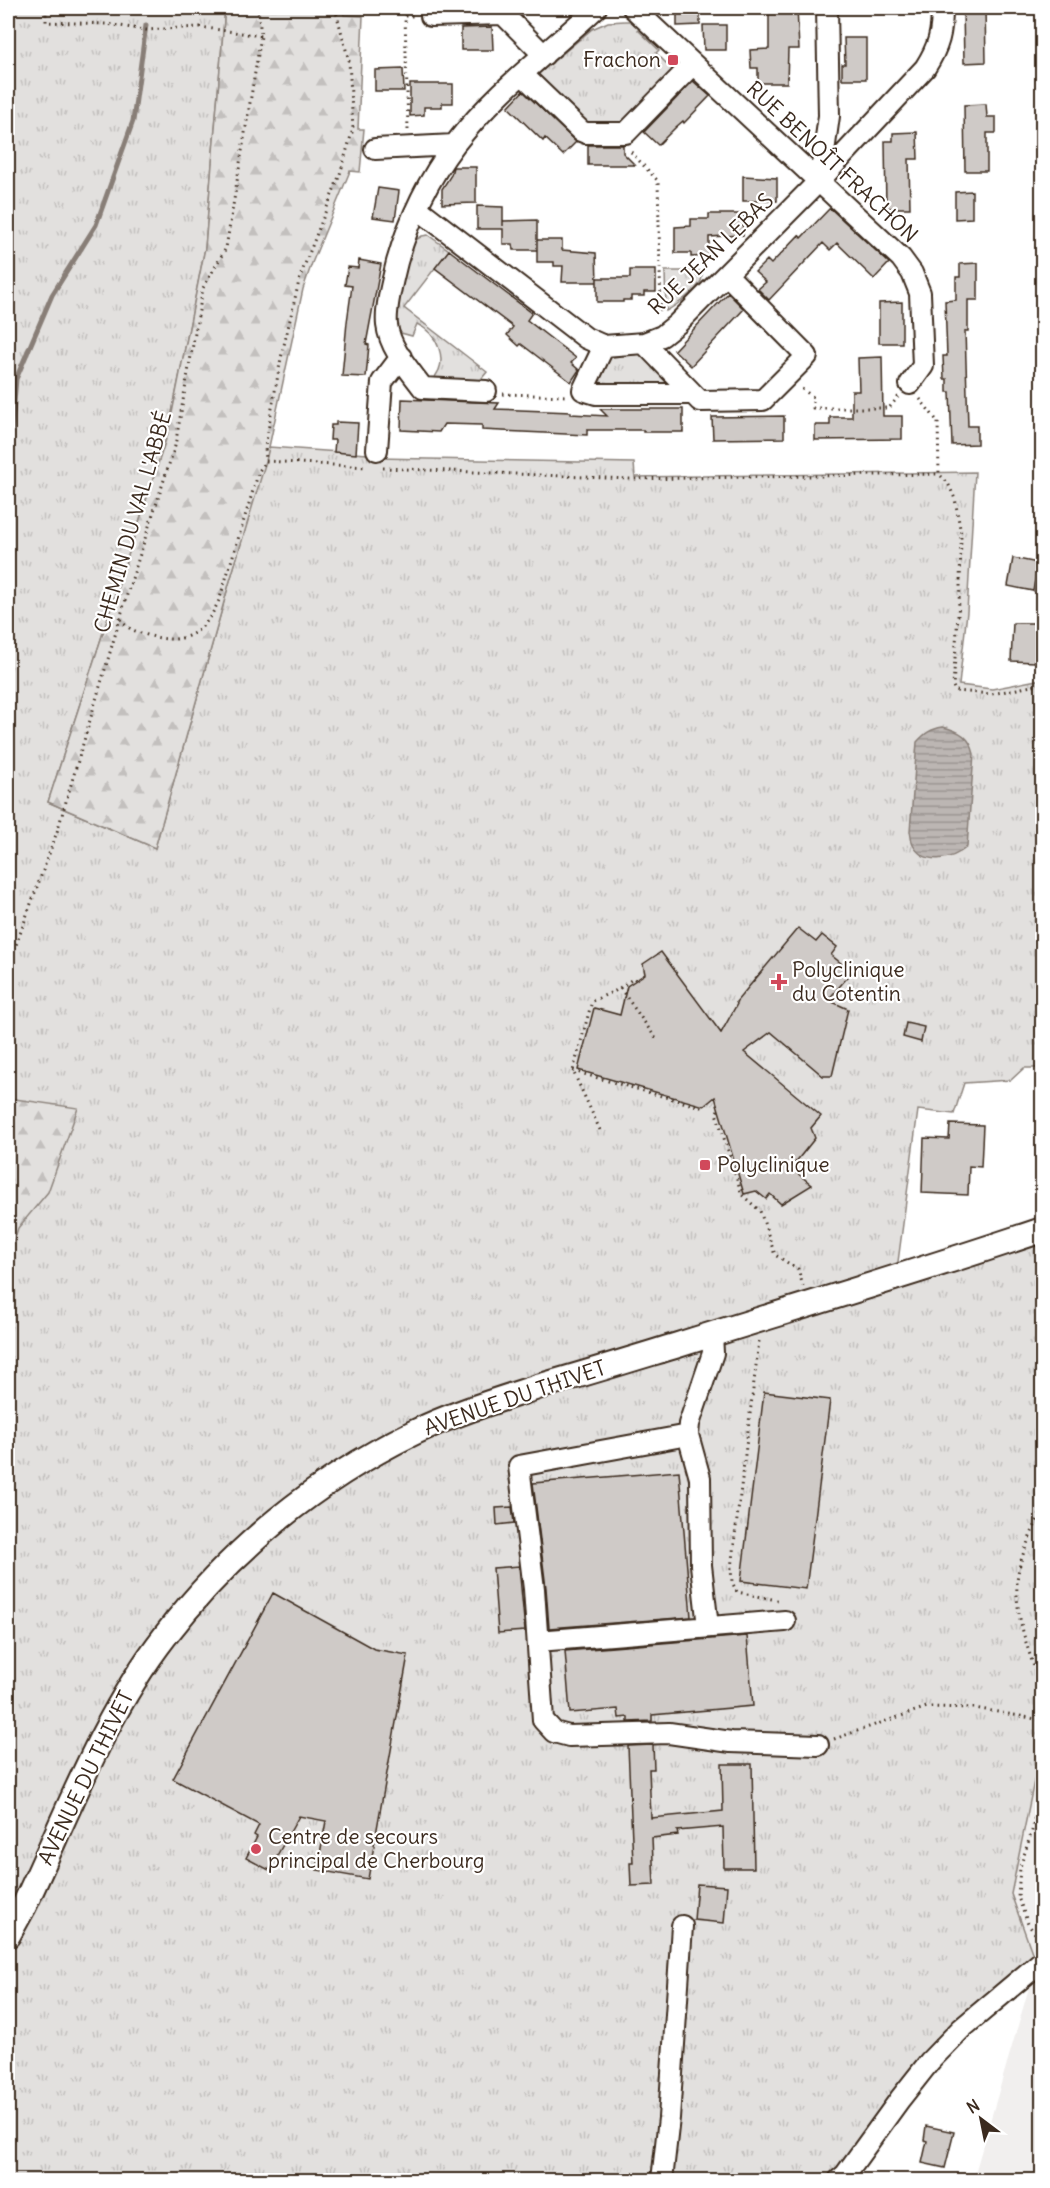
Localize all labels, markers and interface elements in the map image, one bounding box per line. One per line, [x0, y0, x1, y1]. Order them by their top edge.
place label: Frachon [583, 46, 661, 73]
marker: Frachon [666, 53, 680, 67]
street label: RUE BENOÎT FRACHON [741, 75, 924, 248]
street label: RUE JEAN LEBAS [642, 187, 779, 320]
street label: CHEMIN DU VAL L'ABBÉ [88, 408, 177, 636]
place label: Polyclinique du Cotentin [792, 956, 905, 1007]
marker: Polyclinique du Cotentin [770, 973, 788, 991]
place label: Polyclinique [717, 1151, 830, 1178]
marker: Polyclinique [698, 1158, 712, 1172]
street label: AVENUE DU THIVET [420, 1354, 609, 1441]
street label: AVENUE DU THIVET [32, 1686, 139, 1869]
place label: Centre de secours principal de Cherbourg [268, 1823, 485, 1874]
marker: Centre de secours principal de Cherbourg [249, 1842, 263, 1856]
north arrow [951, 2089, 1011, 2149]
text: N [963, 2095, 983, 2118]

